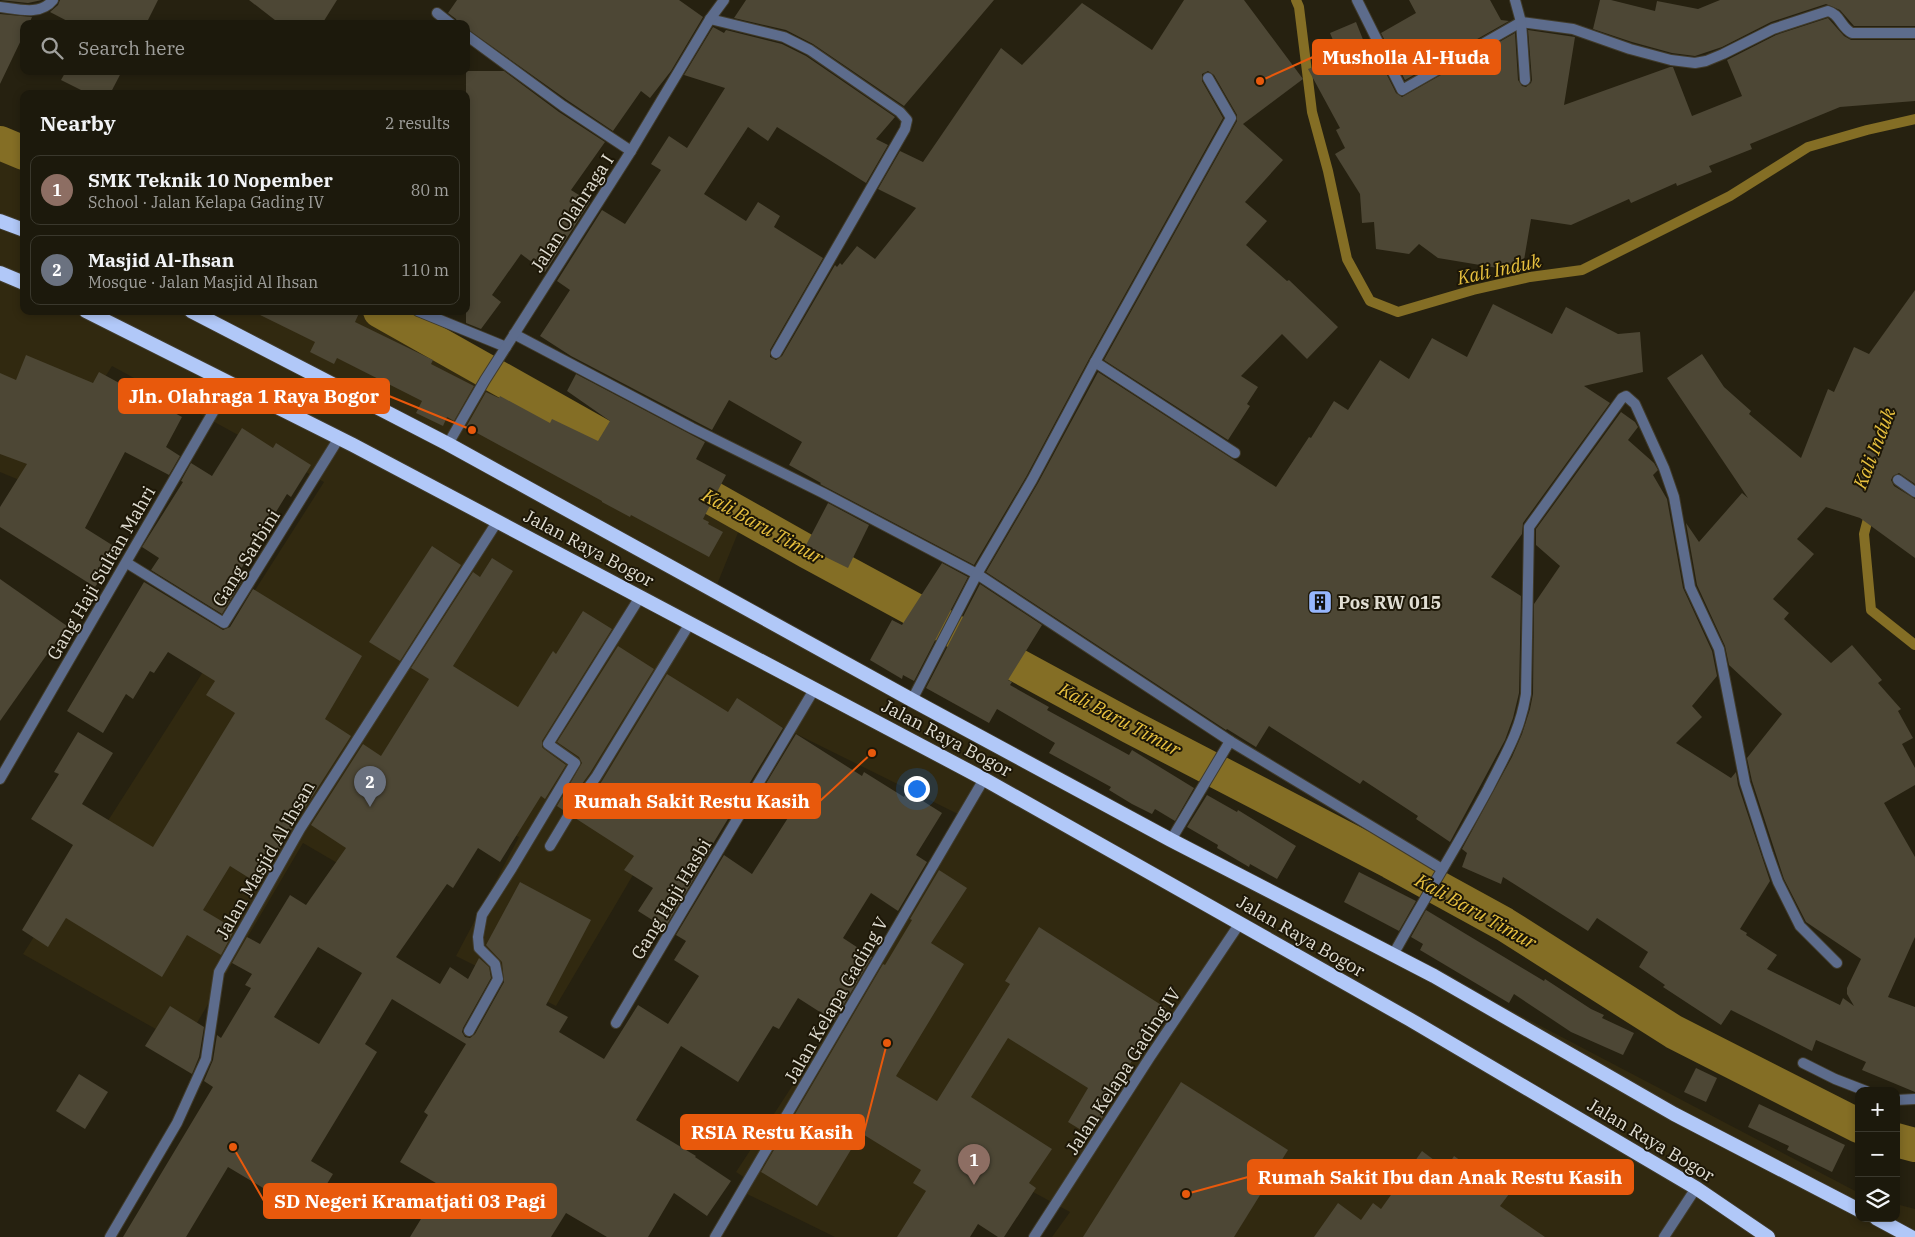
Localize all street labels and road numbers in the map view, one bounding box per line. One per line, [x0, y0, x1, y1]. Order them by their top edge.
street label: Jalan Olahraga I [525, 150, 619, 276]
street label: Gang Haji Sultan Mahri [42, 482, 160, 664]
street label: Jalan Raya Bogor [520, 504, 658, 592]
street label: Gang Sarbini [207, 505, 285, 611]
street label: Jalan Raya Bogor [878, 694, 1016, 782]
street label: Jalan Masjid Al Ihsan [210, 777, 320, 943]
street label: Gang Haji Hasbi [626, 834, 716, 964]
street label: Jalan Raya Bogor [1233, 890, 1369, 982]
street label: Jalan Kelapa Gading V [779, 913, 893, 1087]
street label: Jalan Kelapa Gading IV [1060, 983, 1186, 1159]
street label: Jalan Raya Bogor [1583, 1093, 1719, 1187]

